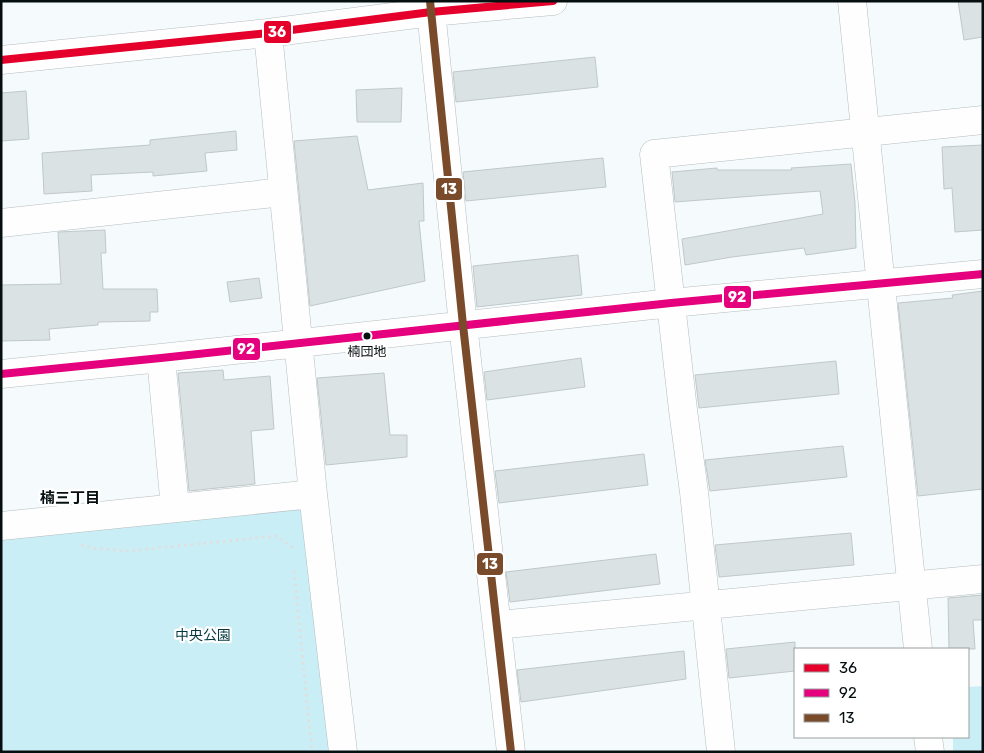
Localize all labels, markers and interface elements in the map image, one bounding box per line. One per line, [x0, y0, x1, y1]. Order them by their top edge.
line badge: 36 [263, 20, 292, 44]
text: 36 [268, 24, 286, 41]
line badge: 13 [435, 177, 463, 201]
text: 13 [441, 181, 457, 198]
line badge: 92 [723, 285, 752, 309]
text: 92 [728, 289, 746, 306]
marker: 楠団地 [362, 331, 372, 341]
line badge: 92 [232, 337, 261, 361]
text: 92 [237, 341, 255, 358]
place label: 楠団地 [347, 344, 387, 359]
district label: 楠三丁目 [40, 489, 100, 507]
line badge: 13 [476, 552, 504, 576]
text: 13 [482, 556, 498, 573]
park label: 中央公園 [175, 627, 231, 644]
legend [794, 648, 969, 738]
text: 36 [839, 659, 857, 677]
text: 92 [839, 684, 857, 702]
text: 13 [839, 709, 854, 727]

